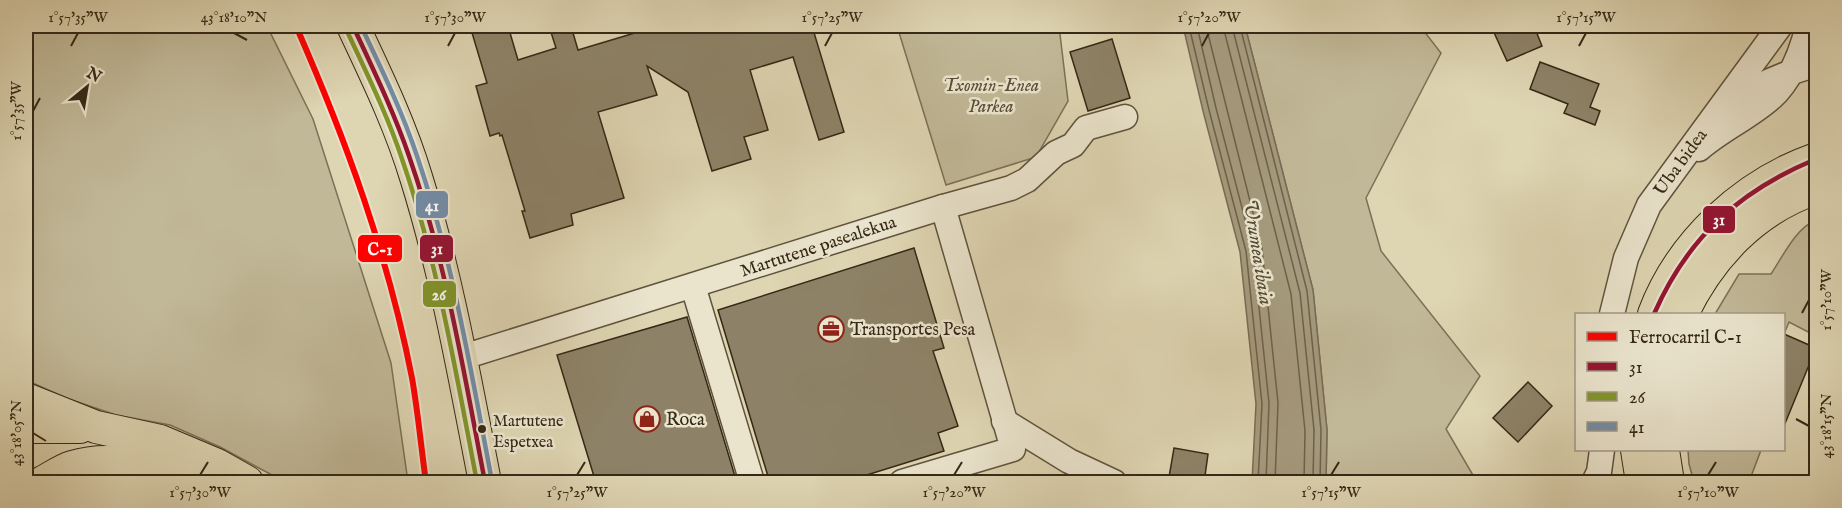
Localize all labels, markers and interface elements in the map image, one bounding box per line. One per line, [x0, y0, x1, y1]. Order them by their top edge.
text: 1°57'35"W [48, 8, 109, 27]
text: 43°18'10"N [201, 8, 267, 27]
text: 1°57'30"W [424, 8, 487, 27]
text: 1°57'25"W [801, 8, 863, 27]
text: 1°57'20"W [1177, 8, 1241, 27]
text: 1°57'15"W [1556, 8, 1617, 27]
north arrow [57, 57, 117, 117]
text: N [82, 63, 105, 88]
park label: Txomin-Enea Parkea [943, 75, 1039, 119]
text: 1°57'35"W [7, 80, 26, 141]
street label: Uba bidea [1649, 125, 1713, 201]
line badge: 41 [415, 190, 449, 219]
text: 41 [425, 197, 439, 217]
water label: Urumea ibaia [1237, 198, 1278, 307]
line badge: 31 [1702, 205, 1736, 234]
street label: Martutene pasealekua [737, 211, 900, 284]
text: 31 [1713, 211, 1725, 231]
line badge: C-1 [357, 234, 403, 263]
line badge: 31 [419, 234, 454, 263]
text: 31 [431, 240, 443, 260]
text: C-1 [368, 241, 392, 261]
text: 1°57'10"W [1817, 269, 1836, 331]
line badge: 26 [422, 280, 457, 308]
text: 26 [432, 286, 447, 306]
legend [1575, 313, 1785, 451]
office icon: Transportes Pesa [816, 314, 846, 344]
place label: Transportes Pesa [850, 319, 976, 342]
text: Ferrocarril C-1 [1629, 327, 1742, 350]
text: 31 [1629, 357, 1642, 380]
text: 26 [1629, 387, 1645, 410]
text: 43°18'15"N [1817, 394, 1836, 458]
text: 43°18'05"N [7, 400, 26, 466]
shop icon: Roca [632, 404, 662, 434]
place label: Roca [666, 409, 705, 432]
place label: Martutene Espetxea [493, 412, 563, 453]
text: 41 [1629, 417, 1645, 440]
marker: Martutene Espetxea [476, 423, 488, 435]
text: 1°57'30"W [169, 483, 232, 502]
text: 1°57'25"W [546, 483, 608, 502]
text: 1°57'20"W [922, 483, 986, 502]
text: 1°57'15"W [1301, 483, 1362, 502]
text: 1°57'10"W [1677, 483, 1739, 502]

